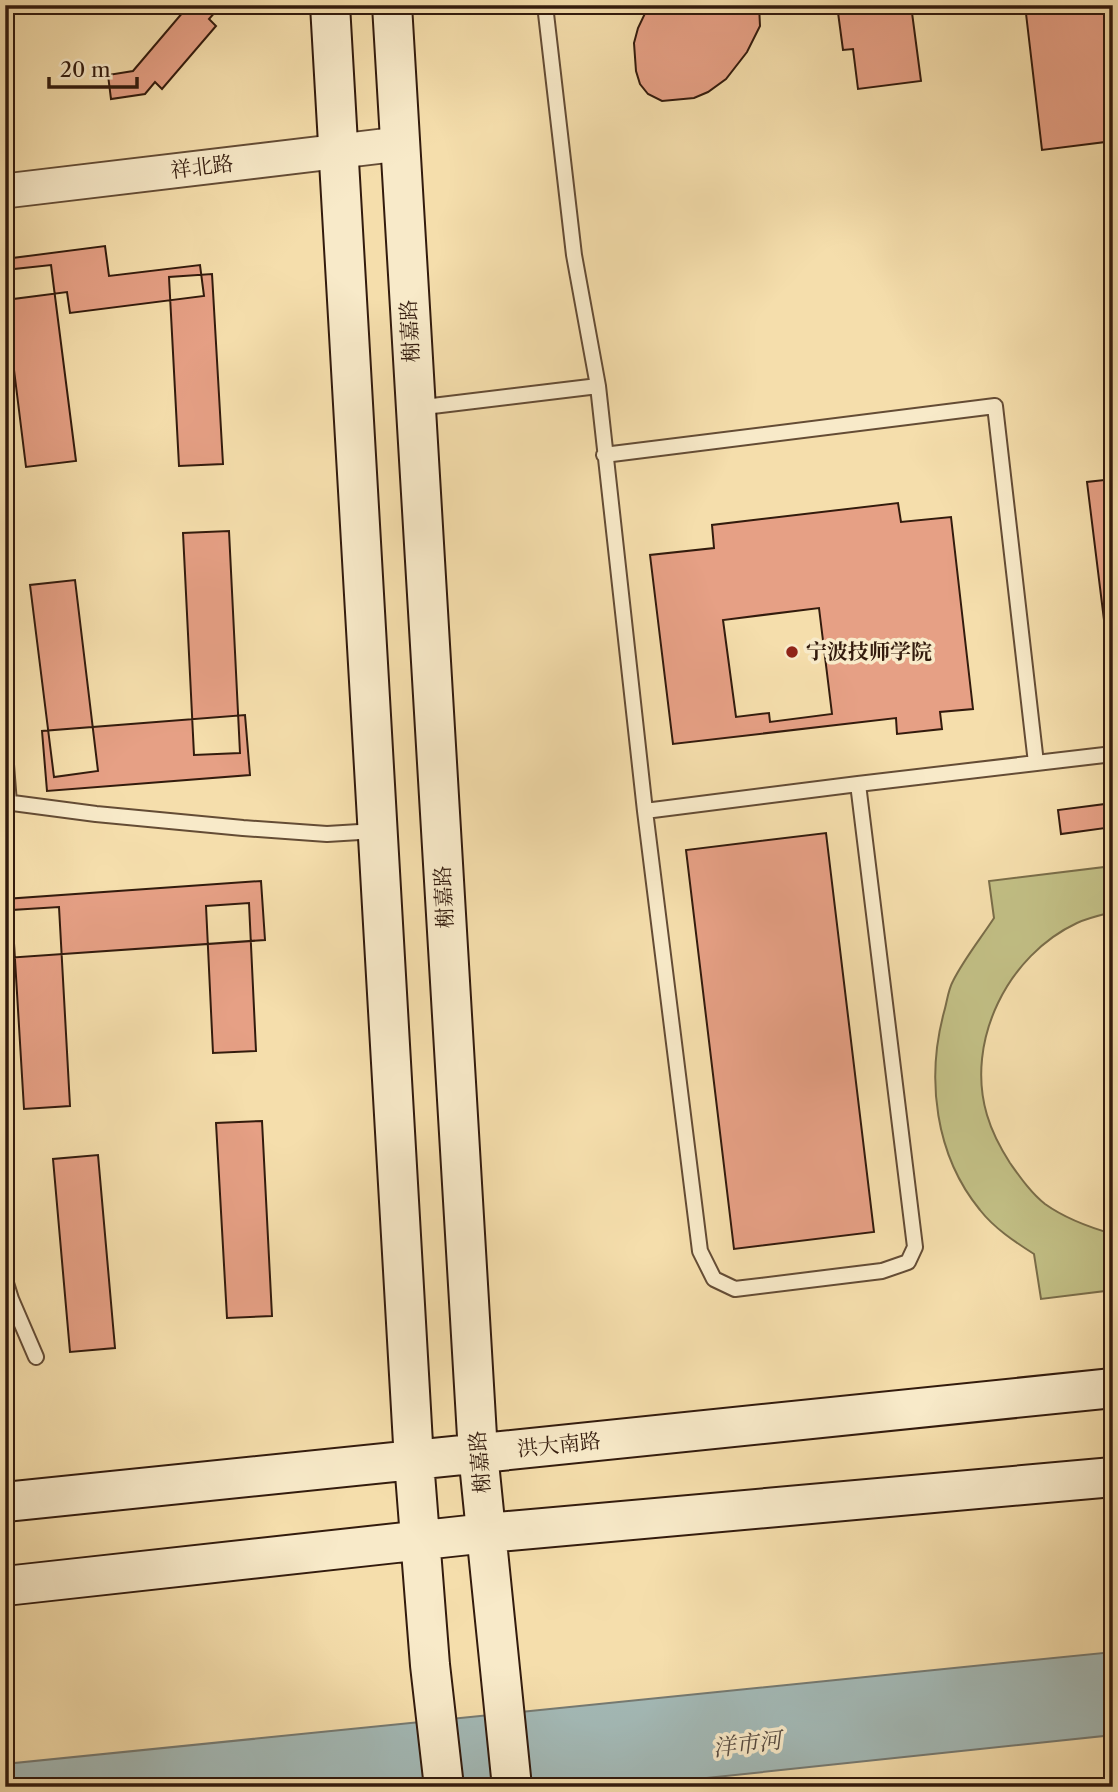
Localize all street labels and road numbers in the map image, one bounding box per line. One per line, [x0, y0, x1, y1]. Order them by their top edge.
street label: 祥北路 [169, 150, 235, 183]
street label: 榭嘉路 [395, 299, 424, 363]
street label: 榭嘉路 [429, 865, 458, 929]
street label: 洪大南路 [516, 1428, 602, 1461]
street label: 榭嘉路 [464, 1430, 495, 1495]

